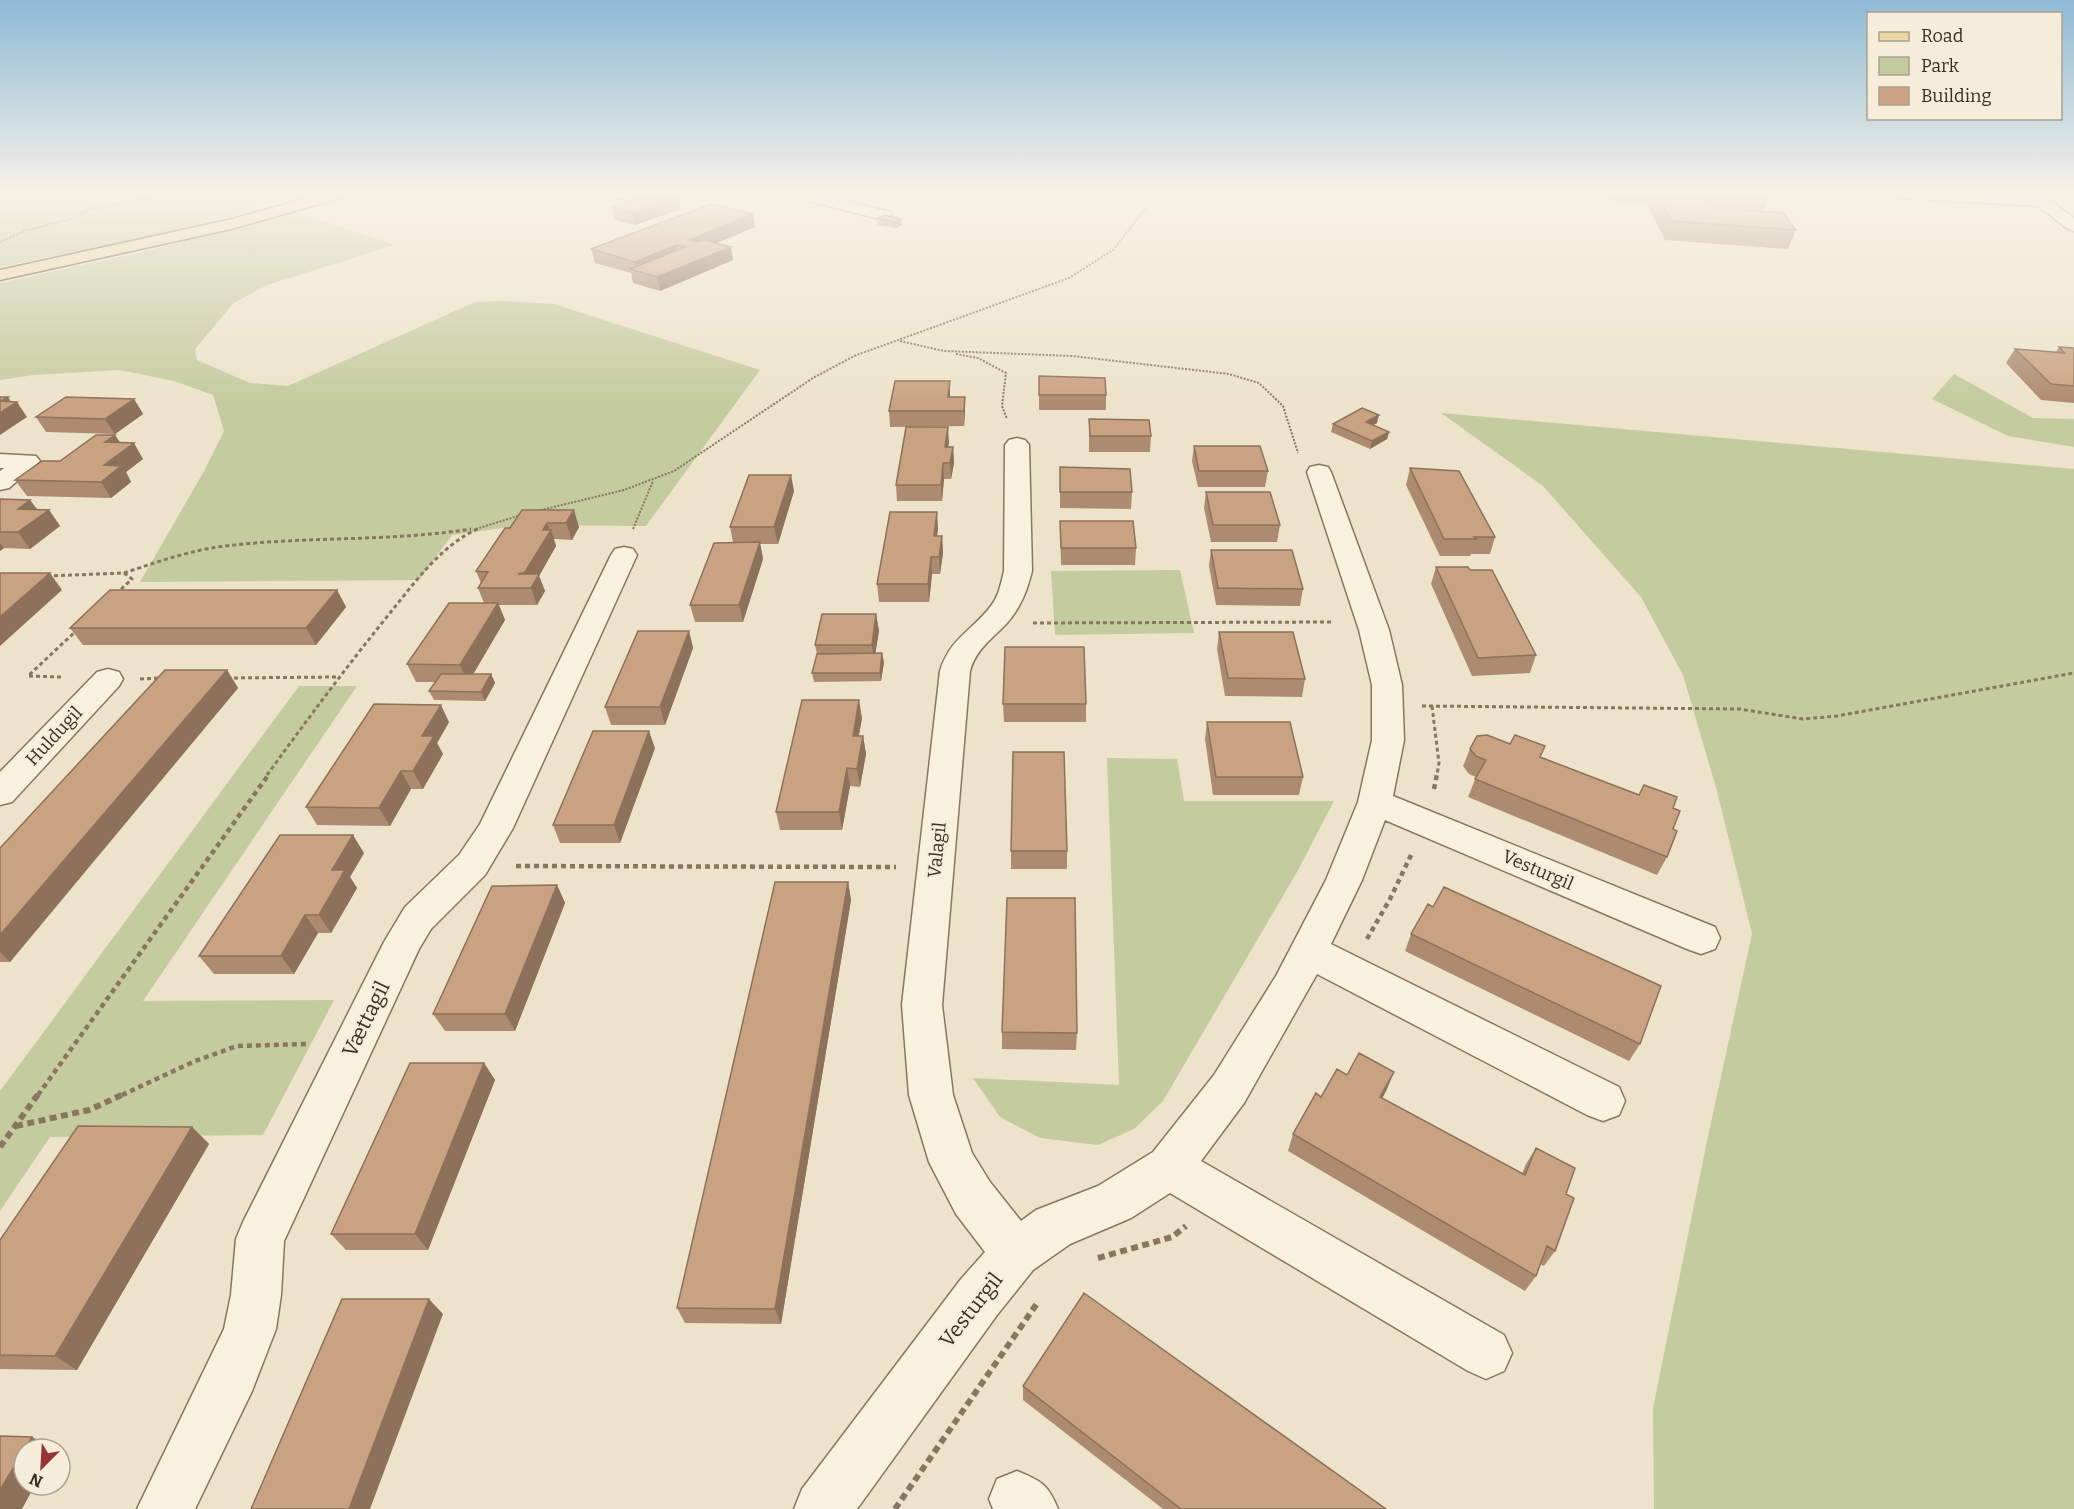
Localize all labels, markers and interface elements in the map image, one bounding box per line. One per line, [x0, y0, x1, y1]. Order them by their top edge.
legend [1867, 12, 2062, 120]
text: Road [1921, 25, 1964, 47]
text: Park [1921, 55, 1960, 77]
text: Building [1921, 85, 1992, 107]
street label: Huldugil [21, 702, 87, 770]
street label: Valagil [923, 821, 951, 879]
street label: Vesturgil [1499, 845, 1577, 895]
street label: Vættagil [337, 977, 395, 1061]
street label: Vesturgil [934, 1267, 1008, 1353]
north arrow [12, 1437, 72, 1497]
text: N [27, 1469, 46, 1491]

